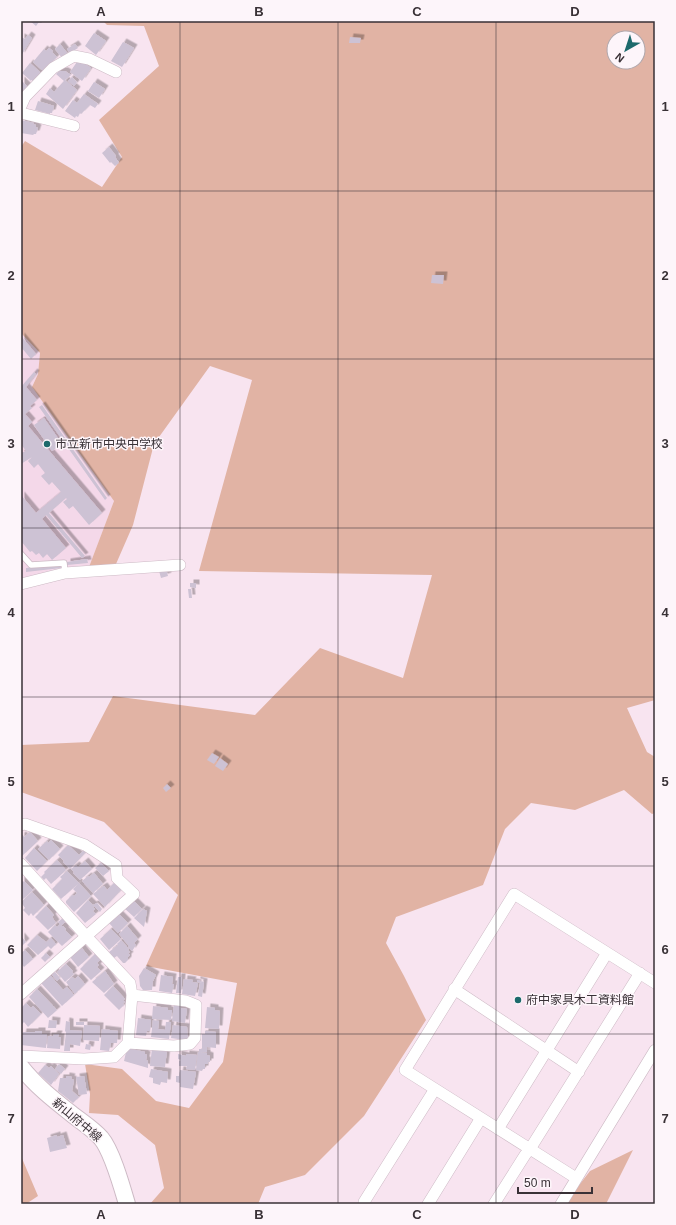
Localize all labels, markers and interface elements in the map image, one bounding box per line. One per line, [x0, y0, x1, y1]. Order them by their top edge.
text: A [96, 4, 106, 19]
text: B [254, 4, 264, 19]
text: C [412, 4, 422, 19]
text: D [570, 4, 580, 19]
north arrow [606, 30, 646, 70]
text: N [613, 51, 627, 65]
text: 1 [7, 99, 15, 114]
text: 1 [661, 99, 669, 114]
text: 2 [7, 268, 15, 283]
text: 2 [661, 268, 669, 283]
text: 3 [7, 436, 15, 451]
text: 3 [661, 436, 669, 451]
place label: 市立新市中央中学校 [55, 437, 163, 451]
marker: 市立新市中央中学校 [42, 439, 52, 449]
text: 4 [7, 605, 15, 620]
text: 4 [661, 605, 669, 620]
text: 5 [7, 774, 15, 789]
text: 5 [661, 774, 669, 789]
text: 6 [7, 942, 15, 957]
text: 6 [661, 942, 669, 957]
place label: 府中家具木工資料館 [526, 993, 634, 1007]
marker: 府中家具木工資料館 [513, 995, 523, 1005]
street label: 新山府中線 [50, 1095, 104, 1145]
text: 7 [7, 1111, 15, 1126]
text: 7 [661, 1111, 669, 1126]
scale bar [518, 1169, 592, 1195]
text: 50 m [524, 1176, 551, 1190]
text: A [96, 1207, 106, 1222]
text: B [254, 1207, 264, 1222]
text: C [412, 1207, 422, 1222]
text: D [570, 1207, 580, 1222]

